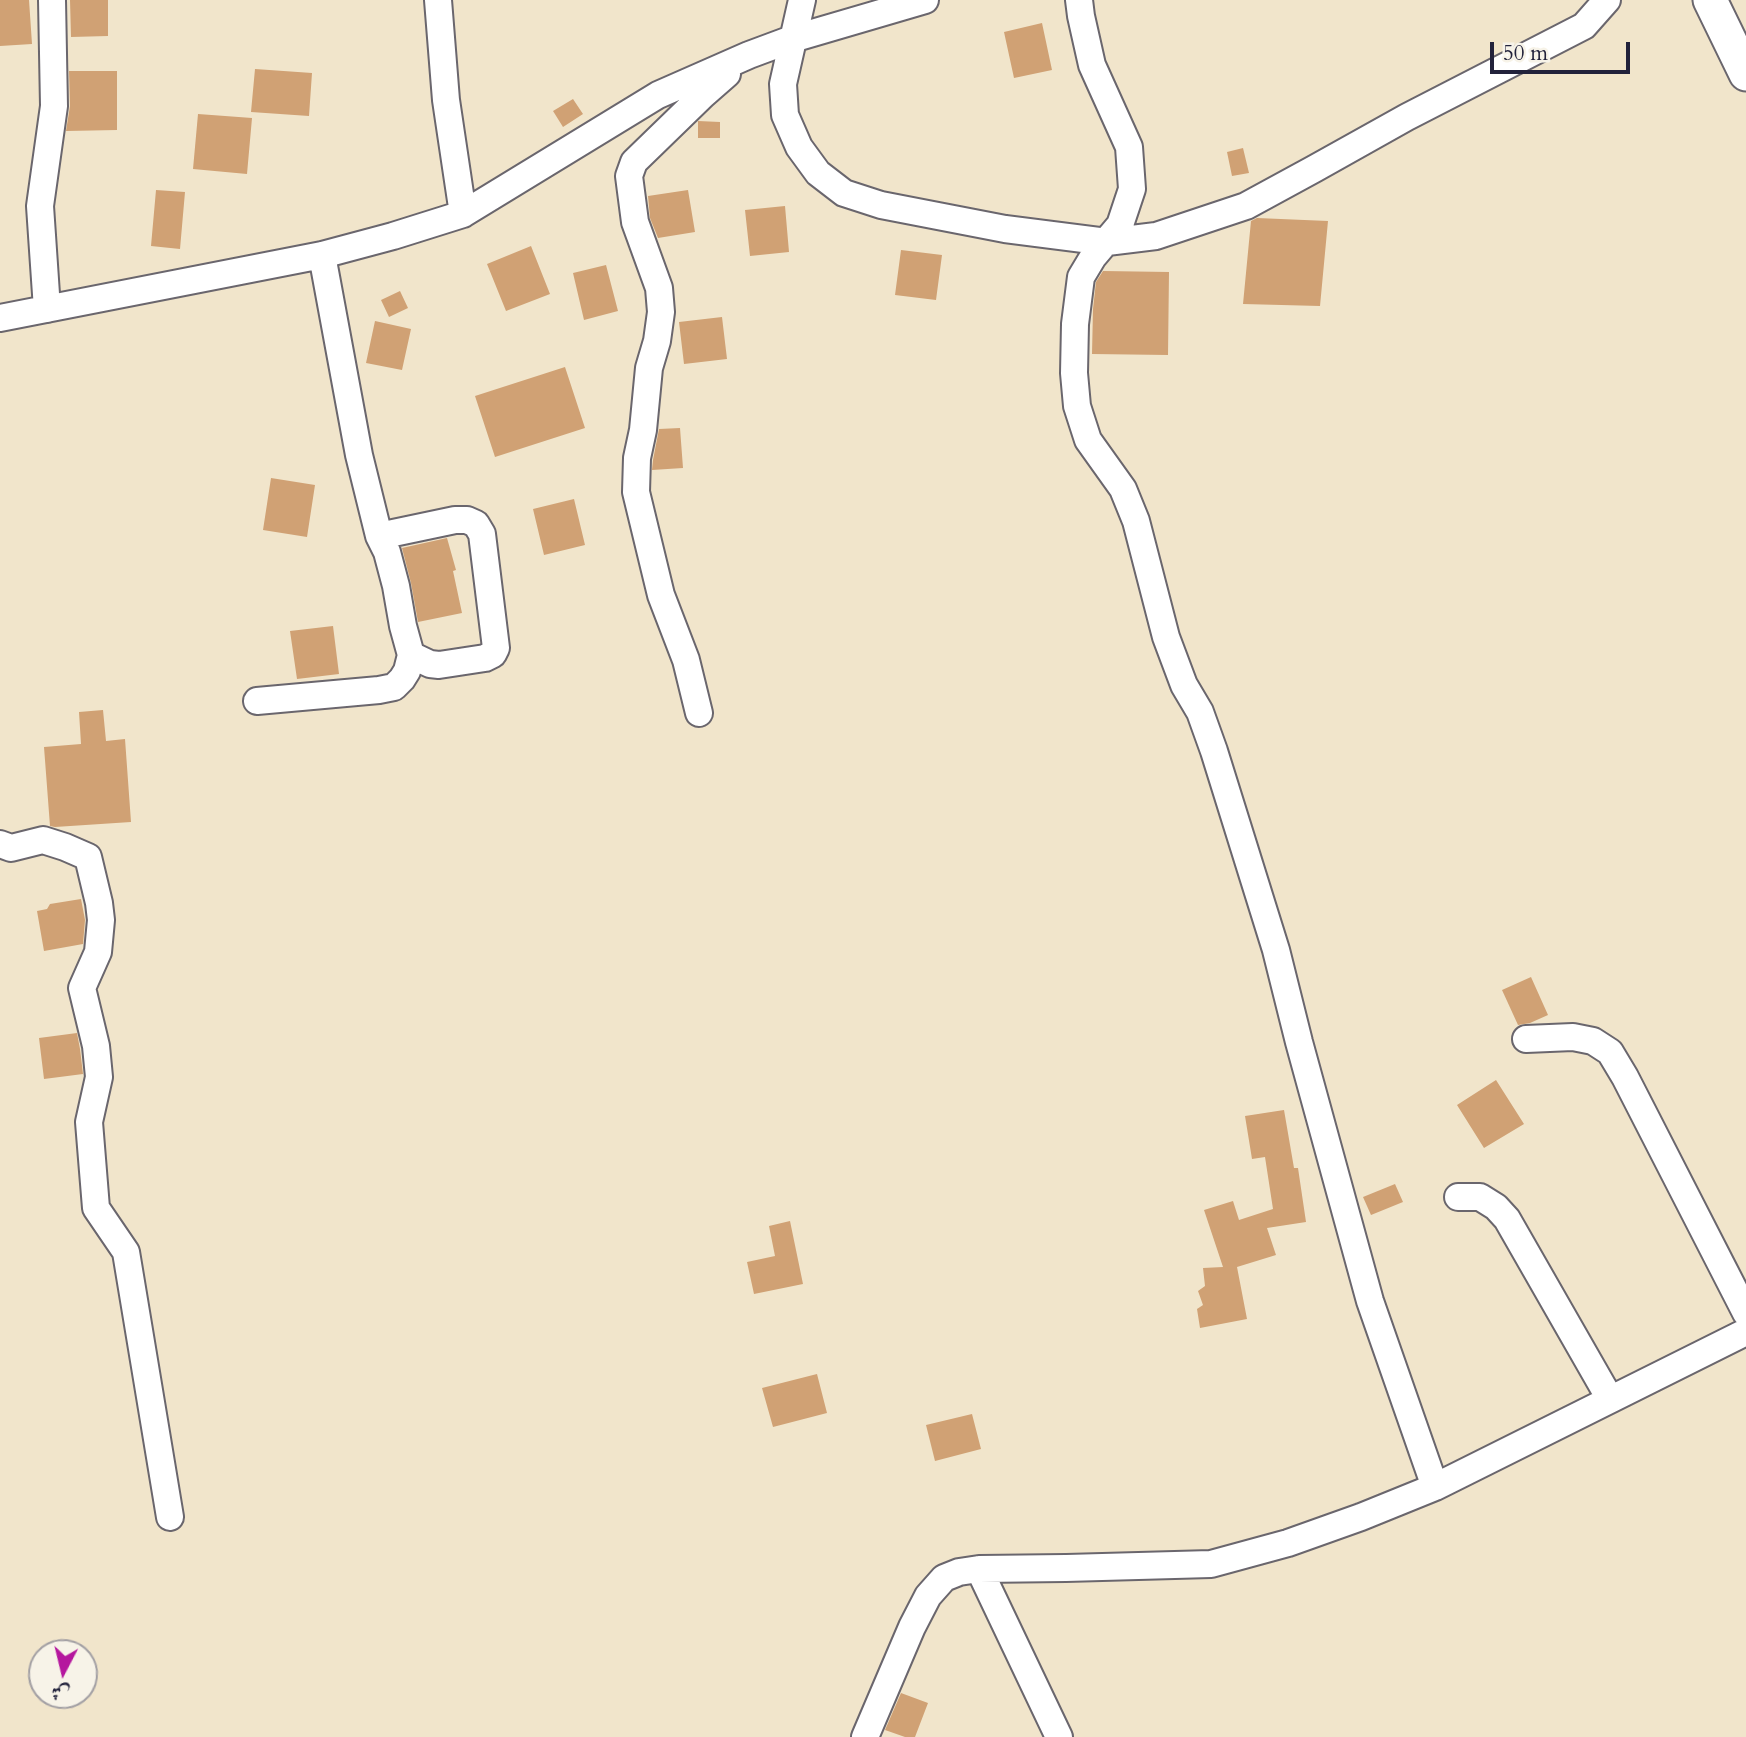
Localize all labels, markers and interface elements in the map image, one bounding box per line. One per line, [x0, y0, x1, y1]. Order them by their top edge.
scale bar [1494, 28, 1634, 72]
text: 50 m [1503, 39, 1548, 68]
north arrow [28, 1639, 98, 1709]
text: ش [50, 1679, 72, 1707]

